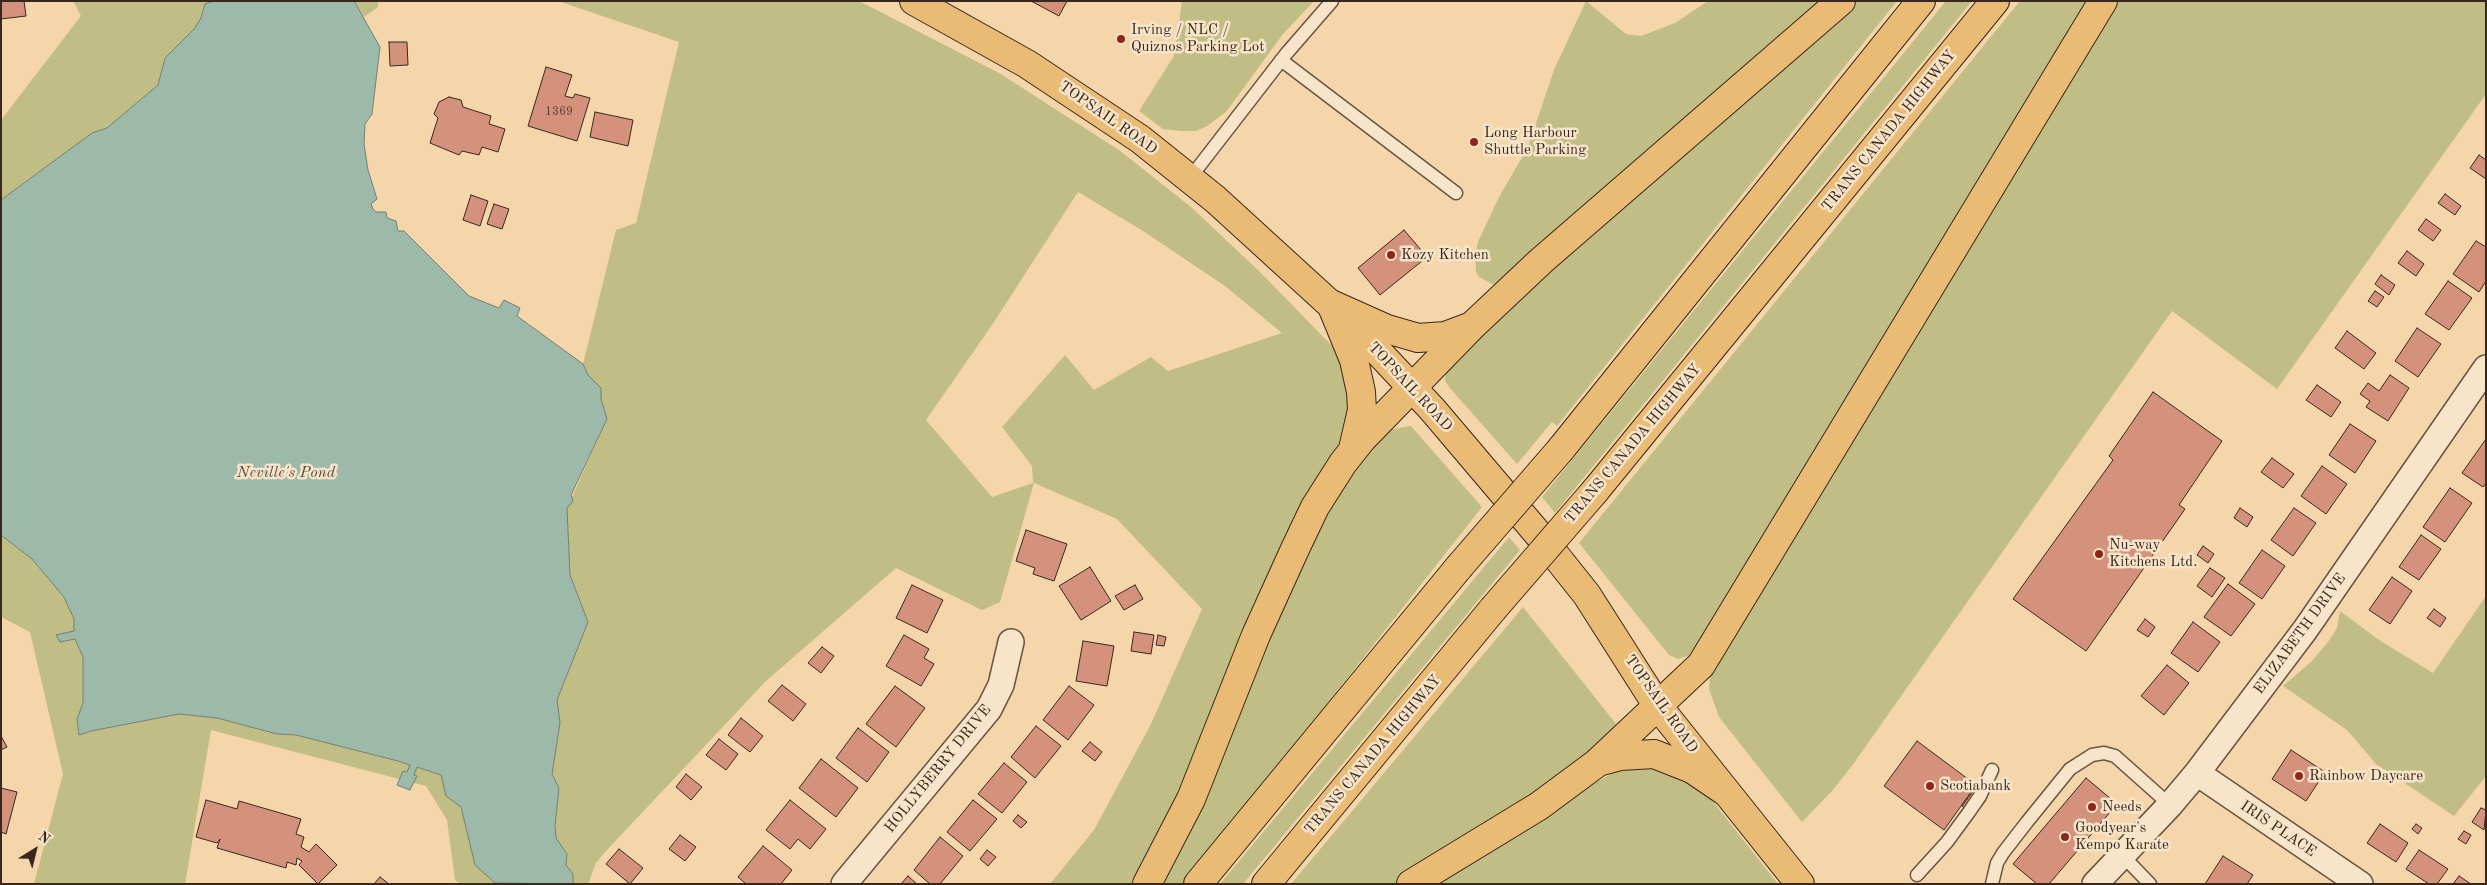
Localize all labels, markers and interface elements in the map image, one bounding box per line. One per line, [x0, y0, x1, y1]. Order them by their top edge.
place label: Irving / NLC / Quiznos Parking Lot [1131, 21, 1264, 56]
marker: Irving / NLC / Quiznos Parking Lot [1115, 33, 1127, 45]
street label: TRANS CANADA HIGHWAY [1818, 47, 1960, 215]
street label: TOPSAIL ROAD [1056, 78, 1160, 158]
house number: 1369 [545, 105, 573, 119]
place label: Long Harbour Shuttle Parking [1484, 124, 1586, 159]
marker: Long Harbour Shuttle Parking [1468, 136, 1480, 148]
place label: Kozy Kitchen [1401, 246, 1489, 264]
marker: Kozy Kitchen [1385, 249, 1397, 261]
street label: TOPSAIL ROAD [1364, 339, 1456, 435]
street label: TRANS CANADA HIGHWAY [1561, 361, 1705, 527]
water label: Neville's Pond [237, 463, 335, 483]
place label: Nu-way Kitchens Ltd. [2109, 536, 2197, 571]
marker: Nu-way Kitchens Ltd. [2093, 548, 2105, 560]
street label: ELIZABETH DRIVE [2250, 570, 2350, 698]
street label: TOPSAIL ROAD [1621, 652, 1701, 756]
street label: TRANS CANADA HIGHWAY [1301, 672, 1445, 838]
street label: HOLLYBERRY DRIVE [881, 701, 995, 837]
place label: Rainbow Daycare [2309, 767, 2423, 785]
marker: Rainbow Daycare [2293, 770, 2305, 782]
place label: Scotiabank [1940, 777, 2011, 795]
marker: Scotiabank [1924, 780, 1936, 792]
street label: IRIS PLACE [2237, 797, 2319, 861]
place label: Needs [2102, 798, 2142, 816]
marker: Needs [2086, 801, 2098, 813]
place label: Goodyear's Kempo Karate [2075, 819, 2169, 854]
north arrow [10, 825, 60, 875]
text: N [35, 829, 52, 847]
marker: Goodyear's Kempo Karate [2059, 831, 2071, 843]

